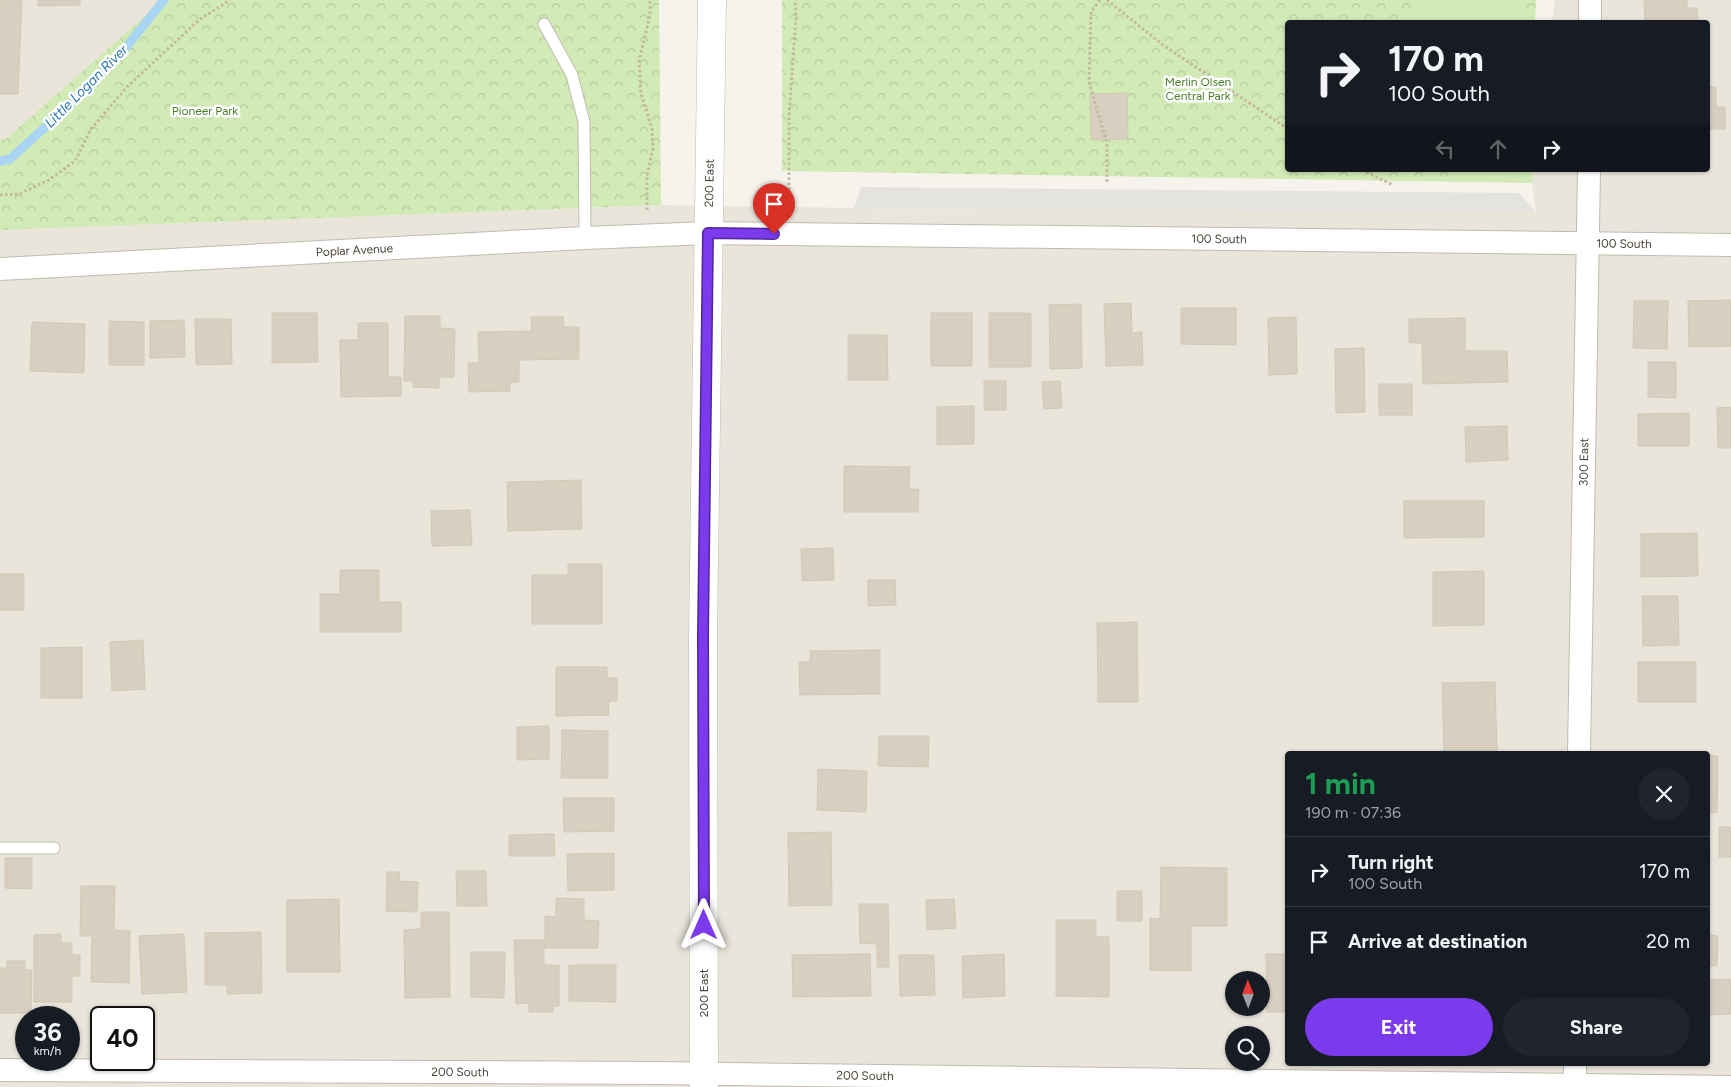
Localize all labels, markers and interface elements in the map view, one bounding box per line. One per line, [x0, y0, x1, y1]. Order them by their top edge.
text: 170 m [1388, 38, 1484, 80]
water label: Little Logan River [41, 40, 132, 131]
icon: right [1305, 40, 1370, 105]
park label: Merlin Olsen Central Park [1165, 75, 1232, 103]
text: 100 South [1388, 80, 1490, 107]
park label: Pioneer Park [172, 104, 238, 118]
icon: left [1431, 135, 1459, 163]
icon: ahead [1484, 135, 1512, 163]
icon: right [1537, 135, 1565, 163]
street label: 200 East [702, 158, 717, 207]
pin [753, 183, 795, 234]
icon: arrive [760, 190, 788, 218]
street label: 100 South [1191, 232, 1247, 246]
street label: 100 South [1596, 236, 1652, 251]
street label: Poplar Avenue [316, 241, 394, 259]
street label: 300 East [1577, 437, 1591, 486]
text: 1 min [1305, 765, 1376, 802]
button: close [1638, 768, 1690, 820]
text: 190 m · 07:36 [1305, 803, 1401, 822]
text: Turn right [1348, 851, 1434, 874]
icon: right [1305, 858, 1333, 886]
text: 170 m [1639, 860, 1690, 883]
text: 100 South [1348, 874, 1422, 893]
position arrow [677, 898, 729, 950]
icon: arrive [1305, 928, 1333, 956]
text: Arrive at destination [1348, 930, 1527, 953]
text: 20 m [1646, 930, 1690, 953]
street label: 200 East [697, 968, 711, 1017]
north arrow [1225, 971, 1270, 1016]
map controls [1225, 971, 1270, 1071]
button: Exit [1305, 998, 1493, 1056]
button: Share [1503, 998, 1690, 1056]
speed limit sign: 40 [90, 1006, 155, 1071]
text: 36 [33, 1017, 62, 1047]
button: search [1225, 1026, 1270, 1071]
text: km/h [34, 1044, 61, 1058]
street label: 200 South [431, 1065, 489, 1079]
street label: 200 South [836, 1068, 894, 1083]

